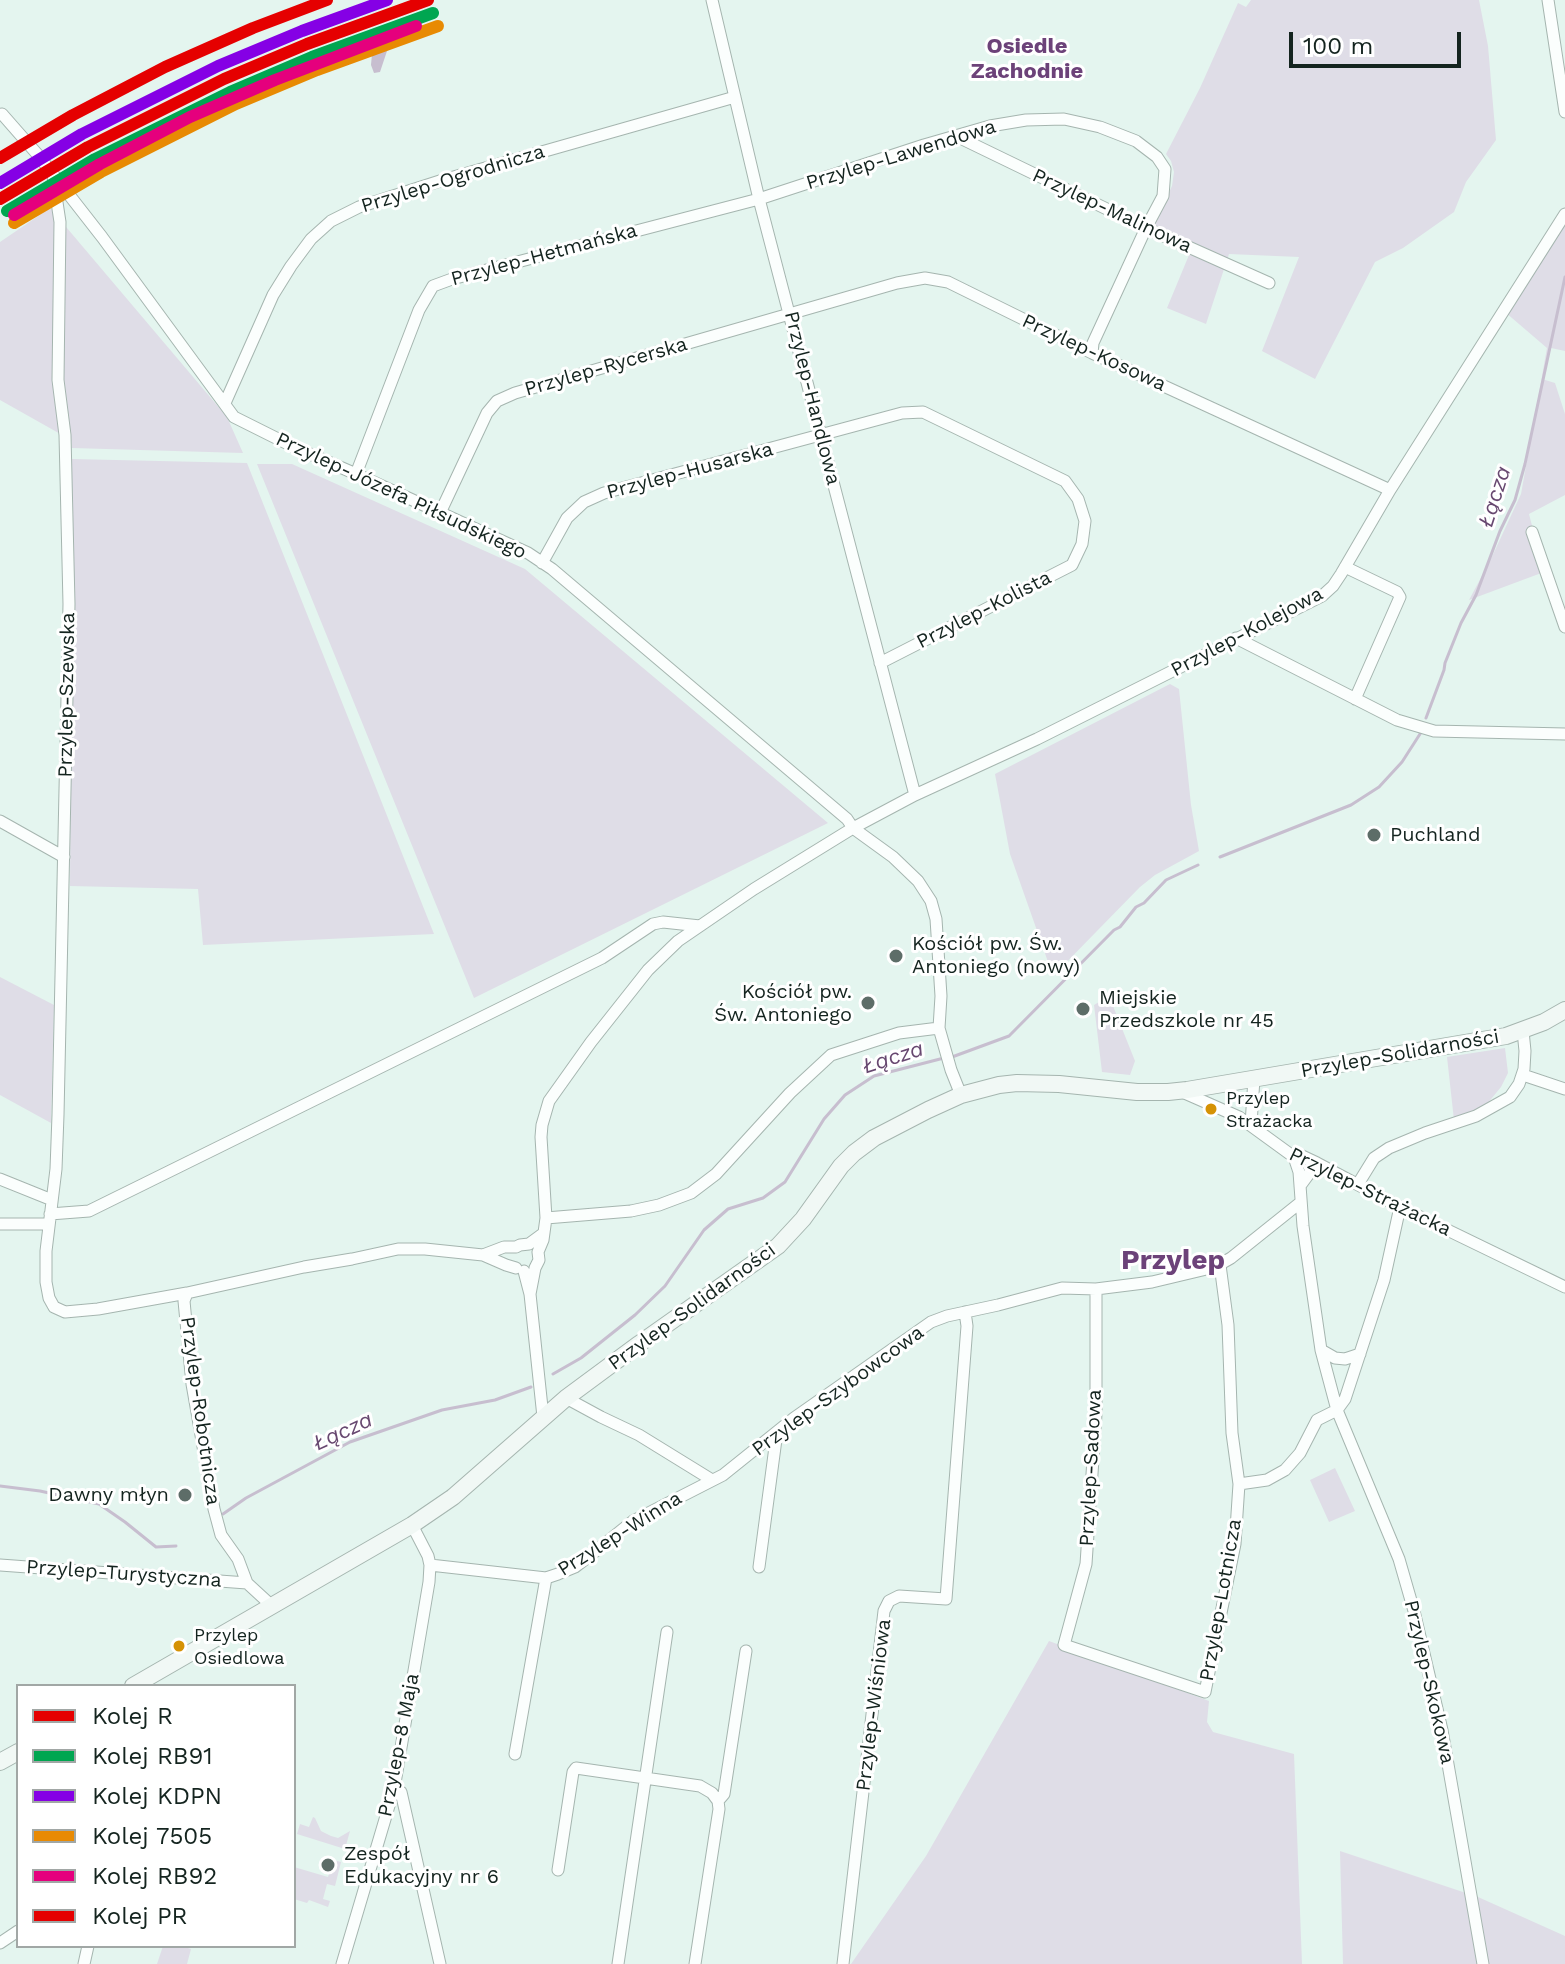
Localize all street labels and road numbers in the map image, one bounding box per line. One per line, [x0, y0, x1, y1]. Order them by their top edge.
street label: Przylep-Lawendowa [803, 115, 999, 195]
street label: Przylep-Ogrodnicza [358, 140, 548, 218]
street label: Przylep-Malinowa [1028, 163, 1196, 259]
street label: Przylep-Hetmańska [448, 219, 640, 291]
street label: Przylep-Handlowa [779, 309, 845, 487]
street label: Przylep-Kosowa [1018, 309, 1170, 397]
street label: Przylep-Rycerska [522, 332, 690, 402]
street label: Przylep-Józefa Piłsudskiego [272, 427, 530, 565]
street label: Przylep-Husarska [604, 437, 776, 505]
street label: Przylep-Kolista [913, 566, 1055, 654]
street label: Przylep-Kolejowa [1167, 582, 1327, 682]
street label: Przylep-Szewska [54, 612, 80, 778]
street label: Przylep-Solidarności [1299, 1025, 1501, 1083]
street label: Przylep-Strażacka [1285, 1142, 1455, 1242]
street label: Przylep-Solidarności [604, 1238, 780, 1376]
street label: Przylep-Robotnicza [175, 1315, 225, 1507]
street label: Przylep-Szybowcowa [747, 1321, 929, 1461]
street label: Przylep-Sadowa [1075, 1389, 1107, 1547]
street label: Przylep-Winna [554, 1486, 686, 1582]
street label: Przylep-Lotnicza [1195, 1517, 1247, 1683]
street label: Przylep-Turystyczna [25, 1555, 223, 1593]
street label: Przylep-Skokowa [1398, 1598, 1460, 1766]
street label: Przylep-Wiśniowa [852, 1618, 896, 1792]
street label: Przylep-8 Maja [373, 1671, 425, 1819]

